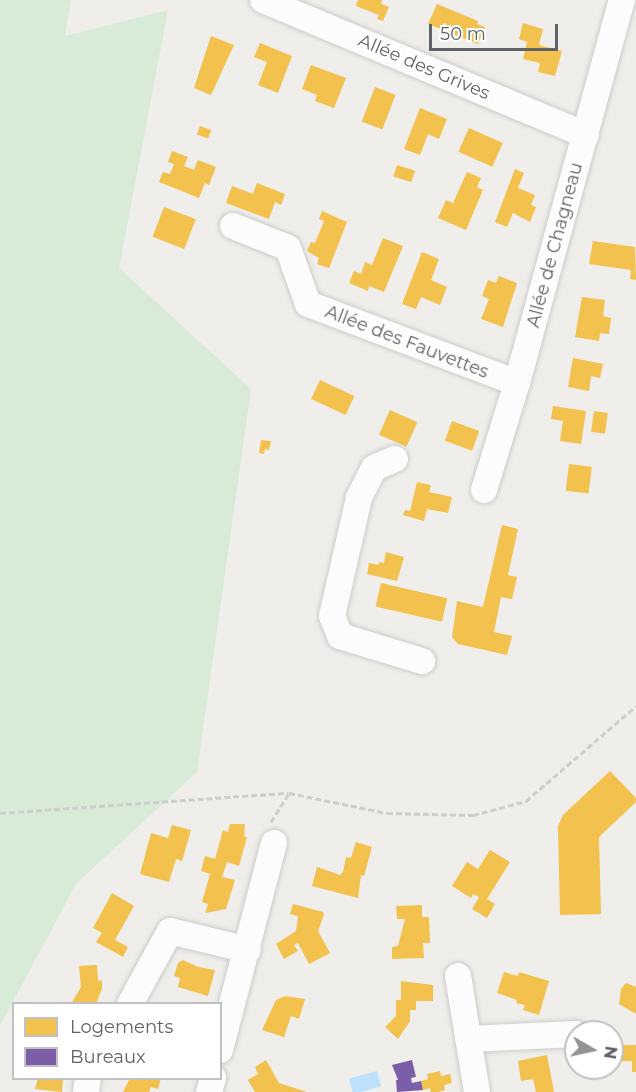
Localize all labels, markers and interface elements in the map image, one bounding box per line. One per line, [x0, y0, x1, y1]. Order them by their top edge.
scale bar [432, 12, 561, 50]
text: 50 m [440, 23, 486, 45]
street label: Allée des Grives [355, 30, 493, 104]
street label: Allée de Chagneau [523, 160, 587, 330]
street label: Allée des Fauvettes [322, 301, 492, 383]
legend [12, 1002, 222, 1080]
text: Logements [70, 1016, 173, 1038]
north arrow [564, 1020, 624, 1080]
text: N [600, 1045, 621, 1060]
text: Bureaux [70, 1046, 146, 1068]

